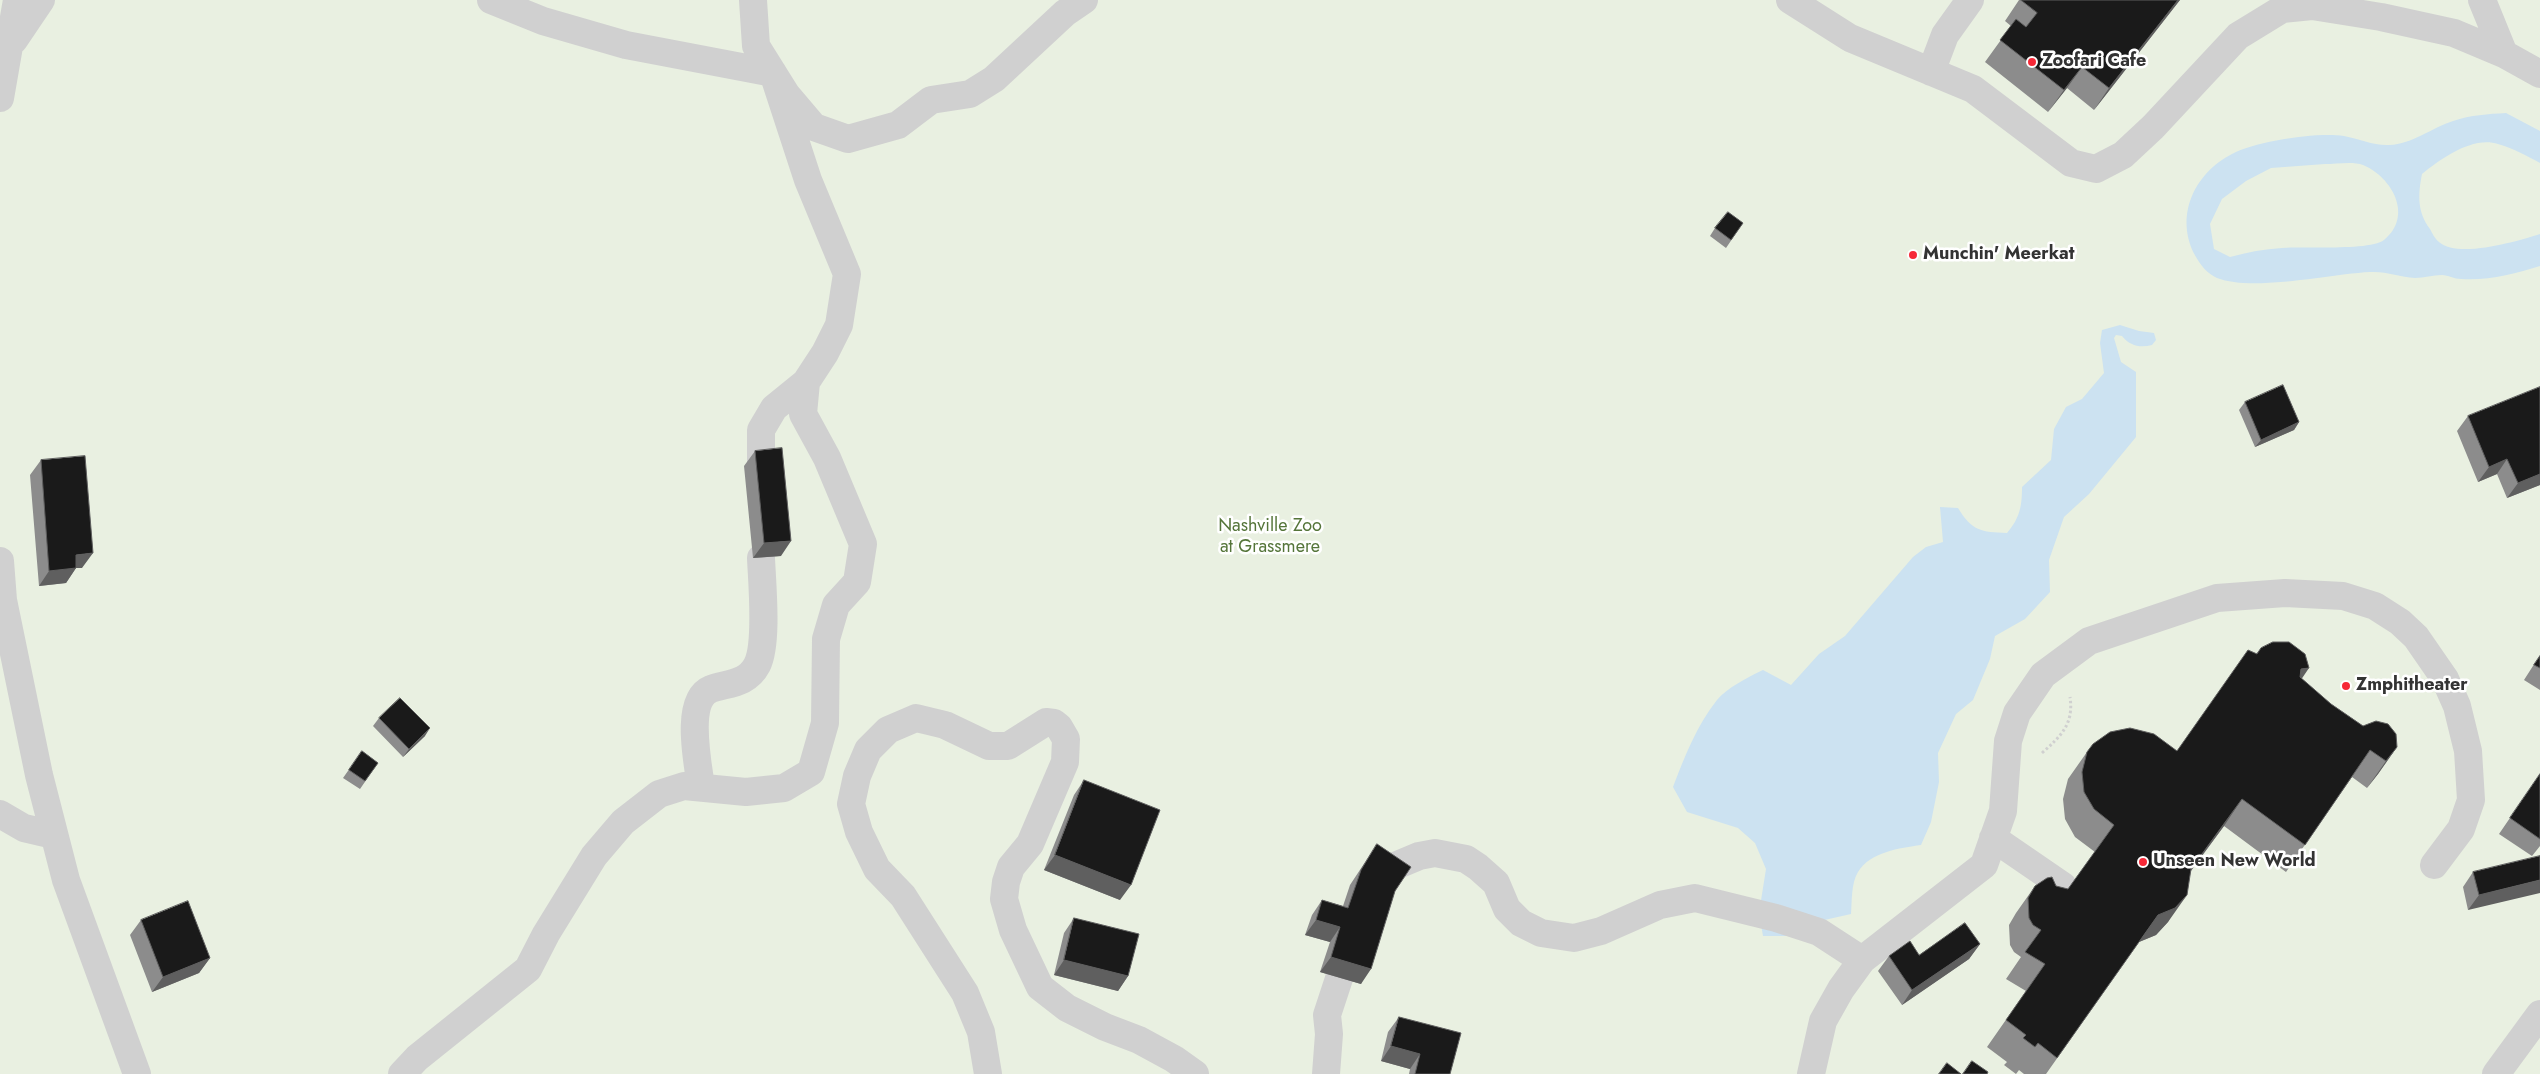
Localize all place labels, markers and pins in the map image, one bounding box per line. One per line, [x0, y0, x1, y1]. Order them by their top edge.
place label: Zoofari Cafe [2042, 51, 2146, 73]
marker: Zoofari Cafe [2026, 56, 2038, 68]
place label: Munchin' Meerkat [1923, 244, 2074, 266]
marker: Munchin' Meerkat [1907, 249, 1919, 261]
place label: Zmphitheater [2356, 675, 2468, 697]
marker: Zmphitheater [2340, 680, 2352, 692]
place label: Unseen New World [2153, 851, 2316, 873]
marker: Unseen New World [2137, 856, 2149, 868]

